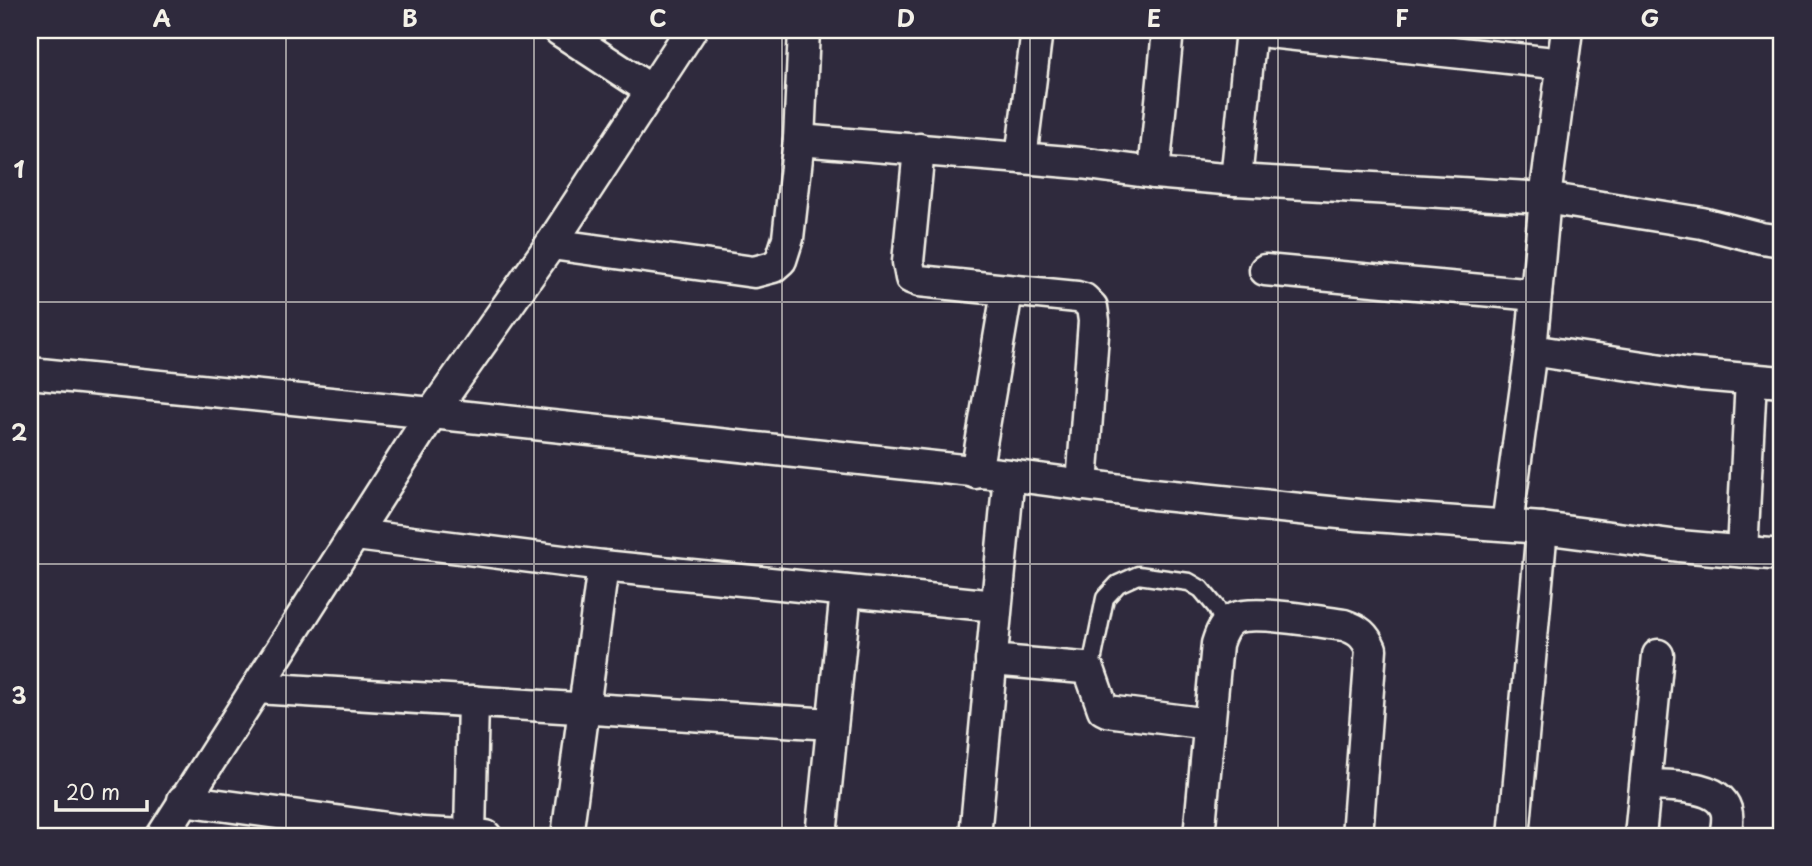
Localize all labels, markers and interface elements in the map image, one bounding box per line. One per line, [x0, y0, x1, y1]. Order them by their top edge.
text: A [153, 0, 171, 35]
text: B [402, 0, 418, 35]
text: C [649, 0, 667, 35]
text: D [897, 0, 915, 35]
text: E [1147, 0, 1161, 35]
text: F [1395, 0, 1409, 35]
text: G [1641, 0, 1659, 35]
text: 1 [14, 151, 25, 186]
text: 2 [11, 414, 27, 449]
text: 3 [11, 677, 27, 712]
scale bar [56, 768, 147, 812]
text: 20 m [66, 775, 120, 807]

